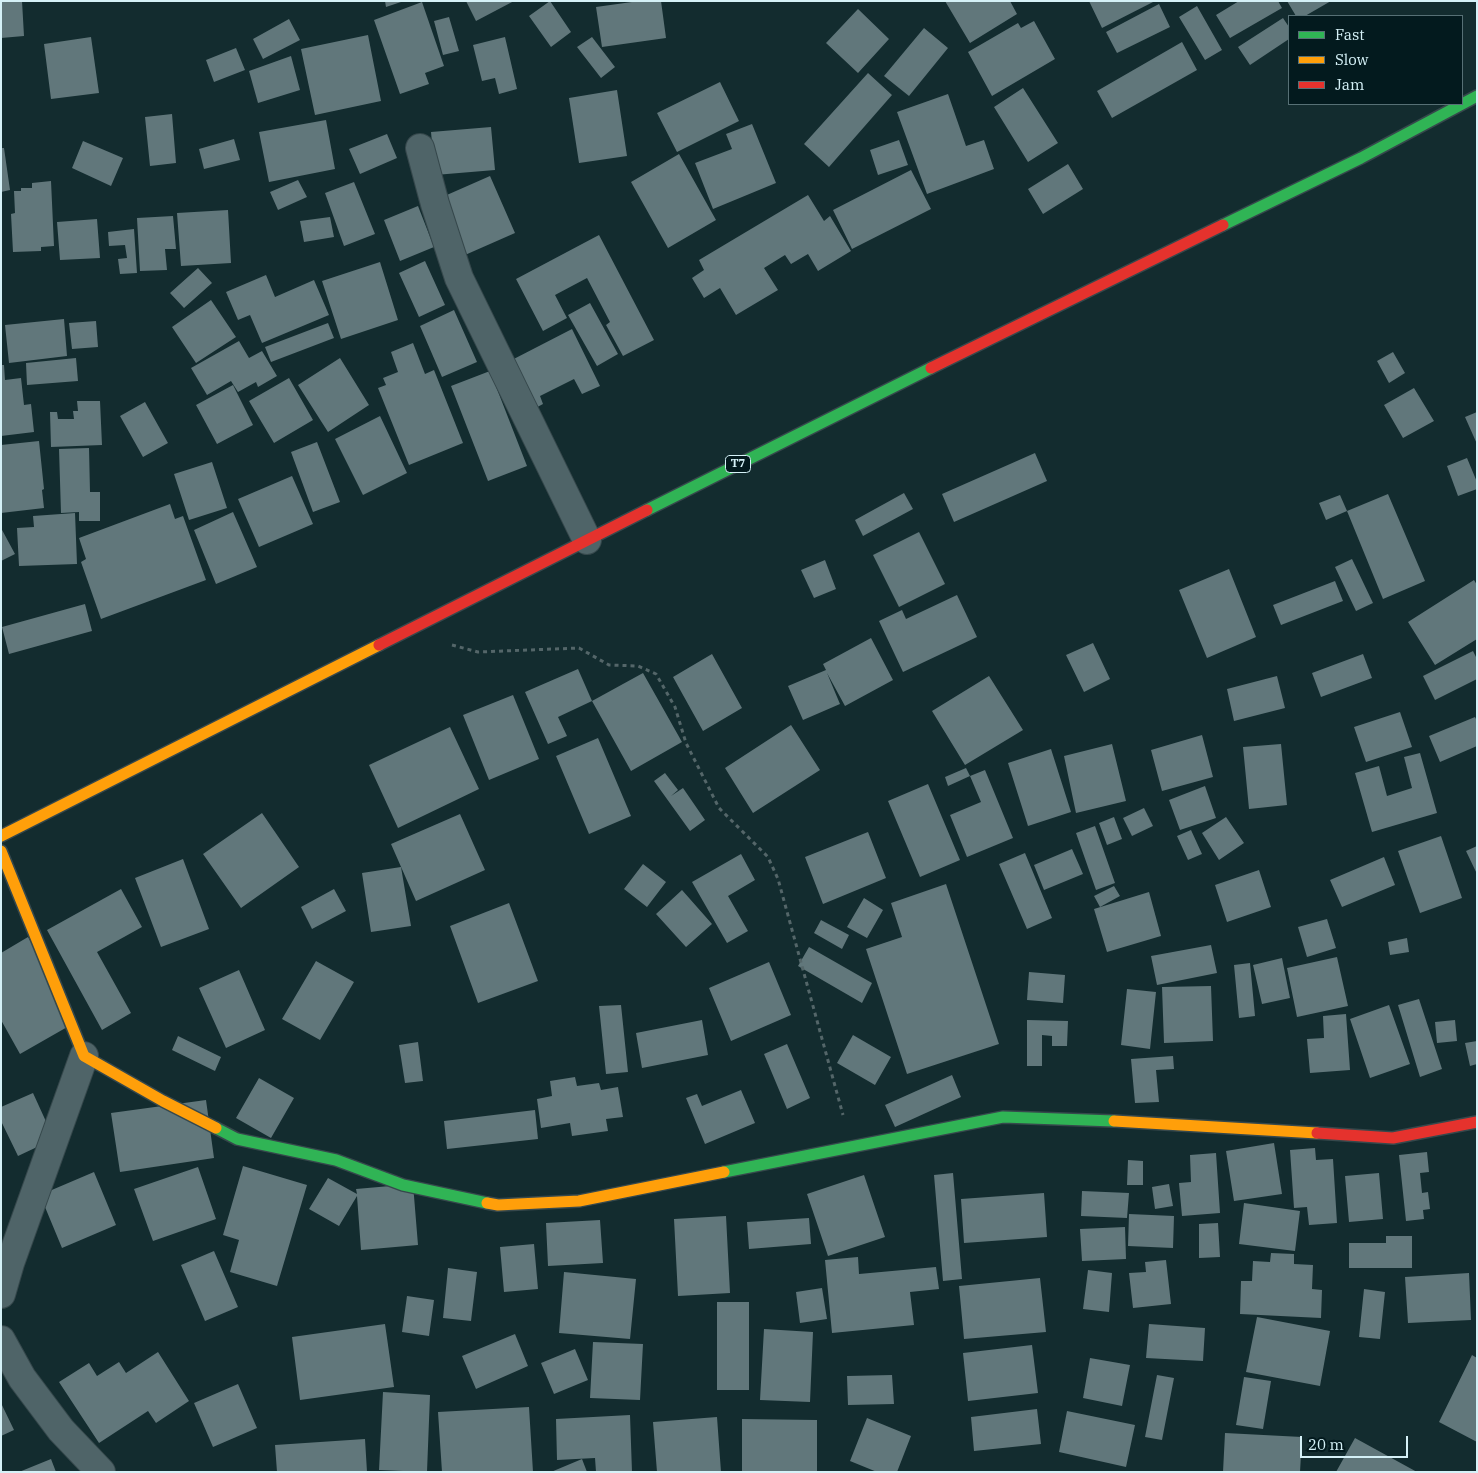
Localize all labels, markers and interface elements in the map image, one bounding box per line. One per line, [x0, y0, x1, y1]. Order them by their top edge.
legend [1288, 15, 1463, 105]
text: Fast [1335, 25, 1365, 44]
text: Slow [1335, 50, 1368, 69]
text: Jam [1335, 75, 1364, 94]
road number: T7 [726, 456, 750, 472]
scale bar [1303, 1426, 1410, 1458]
text: 20 m [1308, 1435, 1344, 1454]

